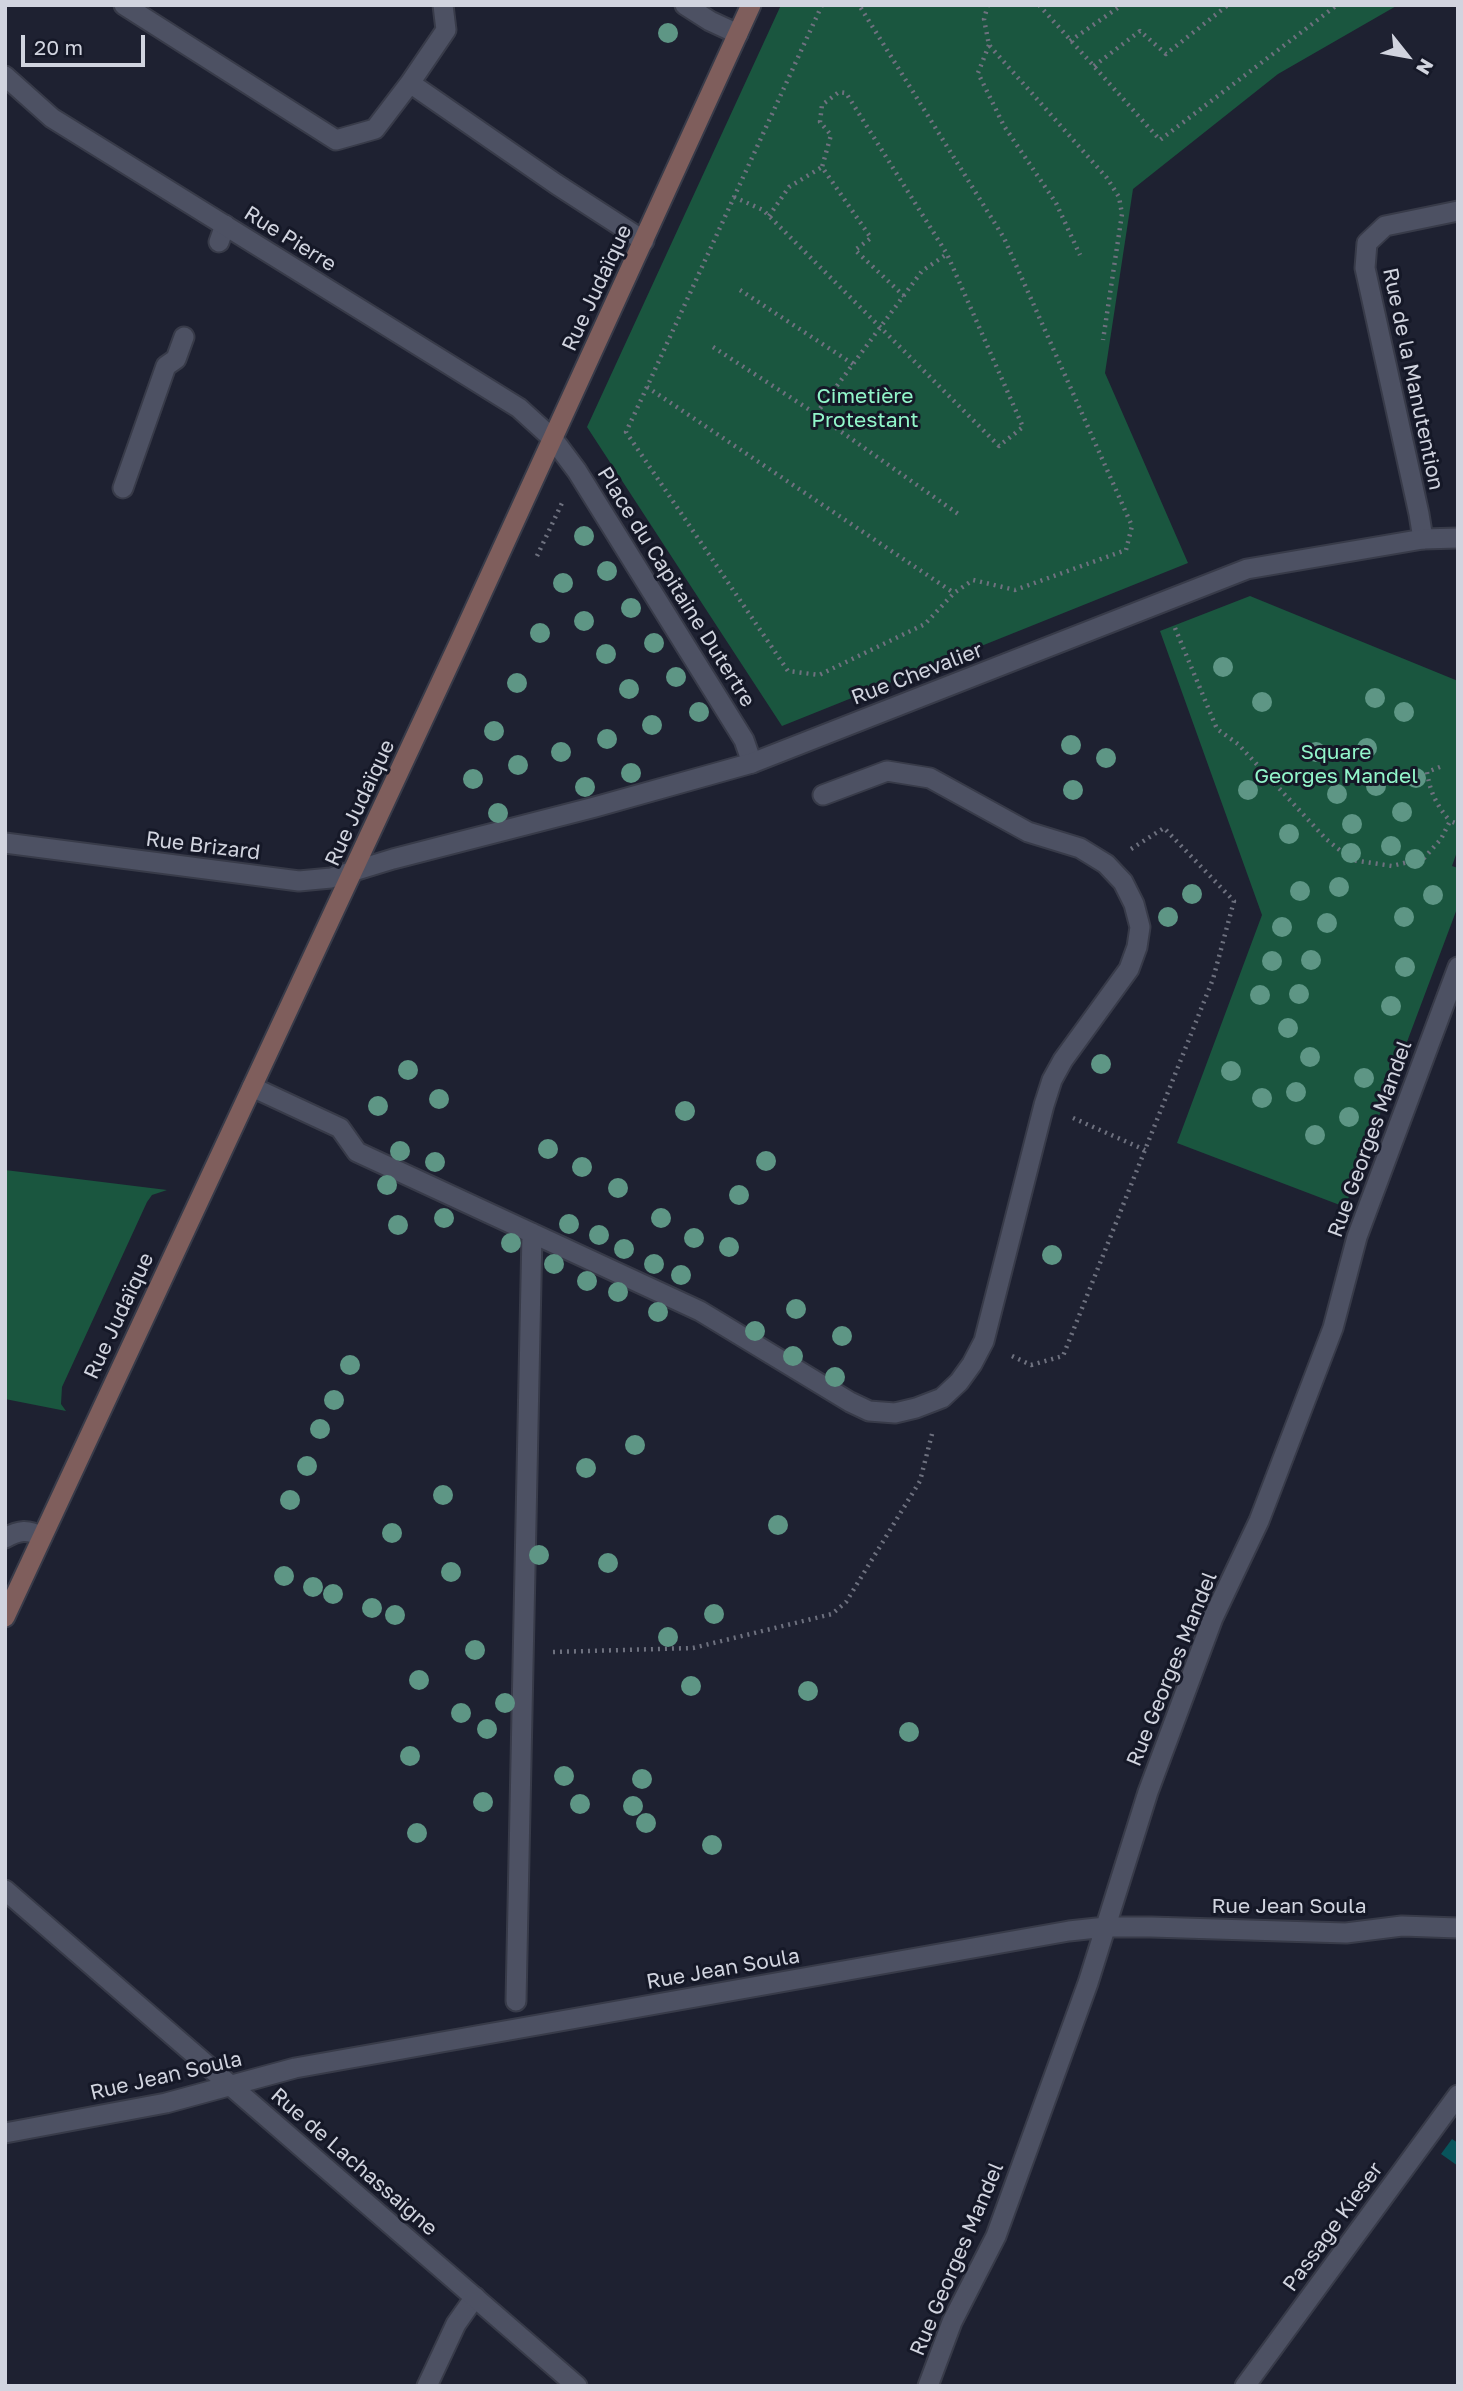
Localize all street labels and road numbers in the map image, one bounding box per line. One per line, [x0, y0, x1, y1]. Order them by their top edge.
street label: Rue Pierre [239, 201, 341, 277]
street label: Rue Judaïque [557, 221, 637, 355]
street label: Rue de la Manutention [1377, 266, 1449, 492]
street label: Place du Capitaine Dutertre [592, 462, 760, 712]
street label: Rue Chevalier [848, 637, 986, 711]
street label: Rue Judaïque [320, 736, 400, 870]
street label: Rue Brizard [144, 826, 262, 866]
street label: Rue Georges Mandel [1323, 1037, 1417, 1241]
street label: Rue Judaïque [79, 1249, 159, 1383]
street label: Rue Georges Mandel [1121, 1568, 1223, 1770]
street label: Rue Jean Soula [1211, 1893, 1367, 1919]
street label: Rue Jean Soula [644, 1943, 802, 1995]
street label: Rue Jean Soula [88, 2046, 244, 2106]
street label: Rue de Lachassaigne [266, 2083, 442, 2241]
street label: Passage Kieser [1278, 2157, 1388, 2297]
street label: Rue Georges Mandel [905, 2158, 1009, 2360]

